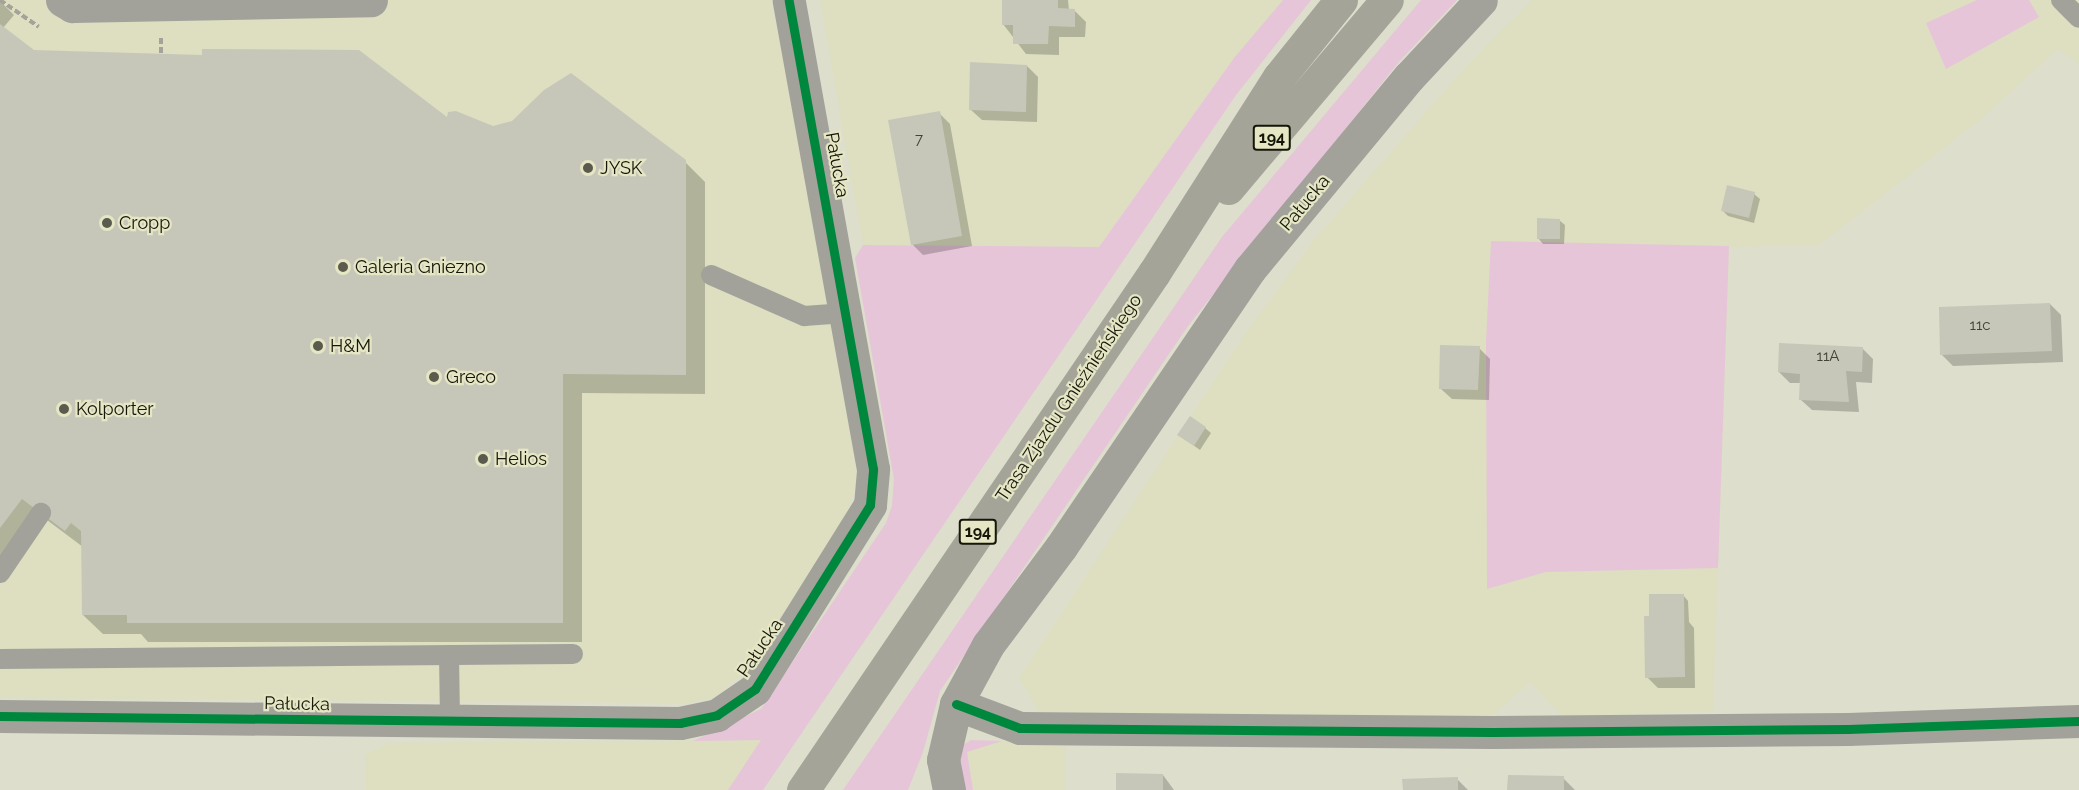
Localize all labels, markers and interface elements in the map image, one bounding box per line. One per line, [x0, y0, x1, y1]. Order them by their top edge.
road number: 194 [1252, 125, 1292, 151]
street label: Pałucka [821, 131, 853, 199]
house number: 7 [915, 131, 923, 149]
place label: JYSK [600, 157, 642, 179]
marker: JYSK [581, 161, 595, 175]
street label: Pałucka [1275, 171, 1335, 235]
place label: Cropp [119, 212, 170, 234]
marker: Cropp [100, 216, 114, 230]
place label: Galeria Gniezno [355, 256, 486, 278]
marker: Galeria Gniezno [336, 260, 350, 274]
street label: Trasa Zjazdu Gnieźnieńskiego [991, 290, 1147, 506]
house number: 11c [1969, 317, 1991, 335]
place label: H&M [330, 335, 371, 357]
marker: H&M [311, 339, 325, 353]
house number: 11A [1817, 348, 1839, 366]
place label: Greco [446, 366, 496, 388]
marker: Greco [427, 370, 441, 384]
place label: Kolporter [76, 398, 154, 420]
marker: Kolporter [57, 402, 71, 416]
place label: Helios [495, 448, 547, 470]
marker: Helios [476, 452, 490, 466]
road number: 194 [958, 519, 998, 545]
street label: Pałucka [733, 615, 787, 681]
street label: Pałucka [264, 693, 330, 715]

